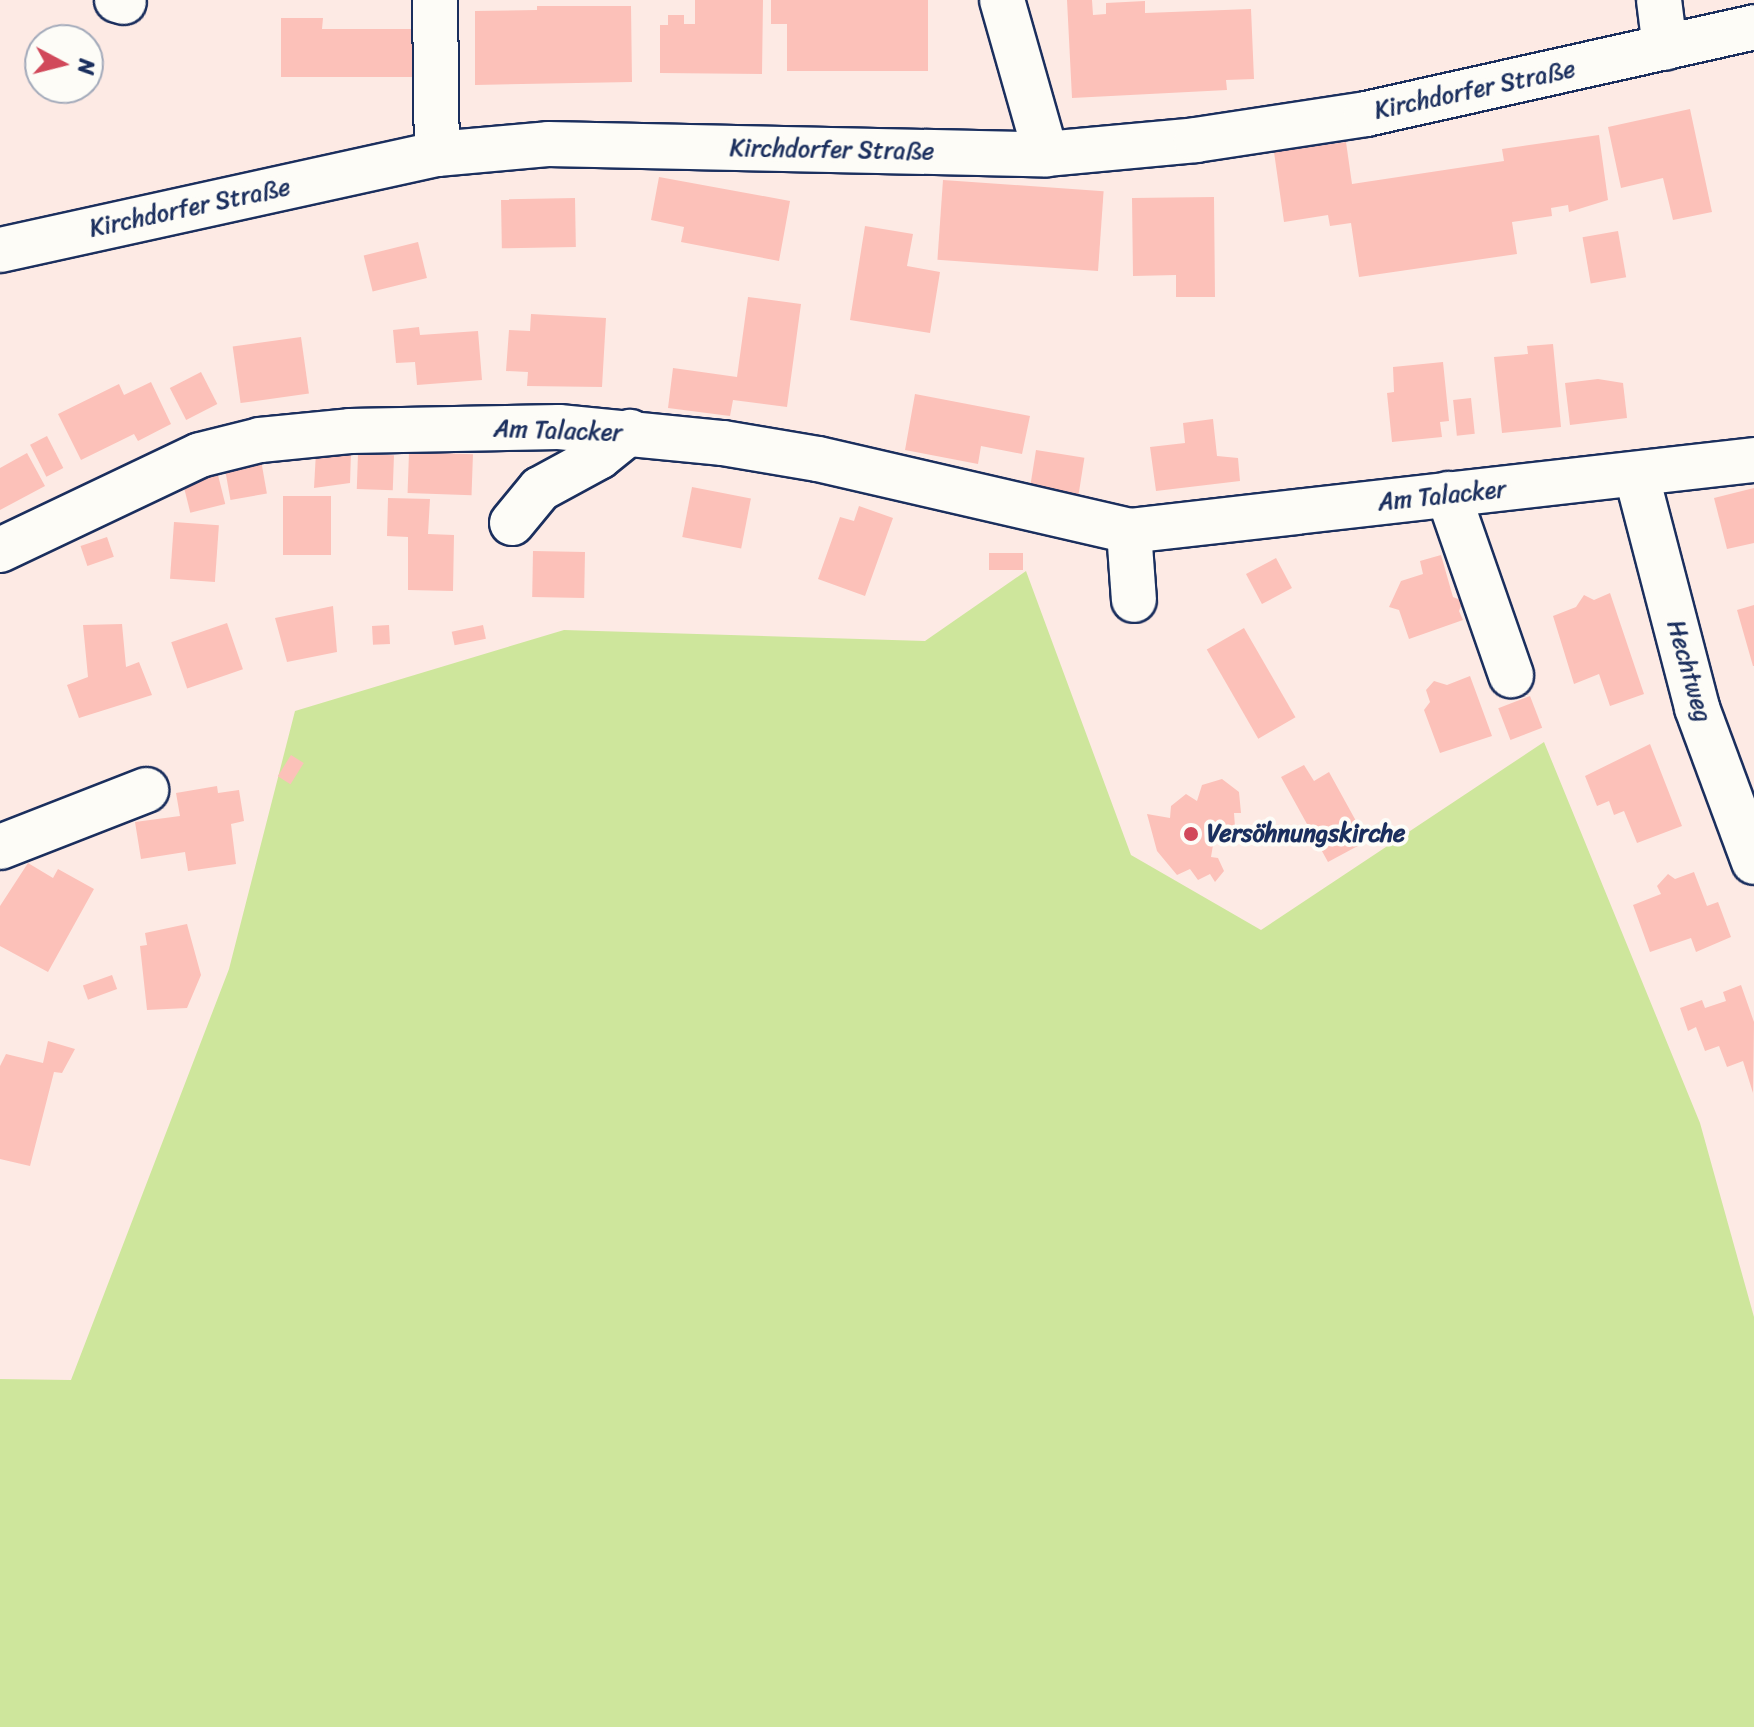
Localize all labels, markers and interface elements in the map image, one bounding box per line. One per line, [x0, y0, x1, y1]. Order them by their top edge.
north arrow [24, 24, 104, 104]
street label: Kirchdorfer Straße [1372, 55, 1578, 125]
text: N [66, 57, 107, 77]
street label: Kirchdorfer Straße [729, 134, 935, 166]
street label: Kirchdorfer Straße [87, 173, 293, 243]
street label: Am Talacker [493, 414, 623, 448]
street label: Am Talacker [1377, 475, 1507, 517]
street label: Hechtweg [1661, 617, 1717, 725]
place label: Versöhnungskirche [1207, 820, 1405, 848]
marker: Versöhnungskirche [1182, 825, 1200, 843]

